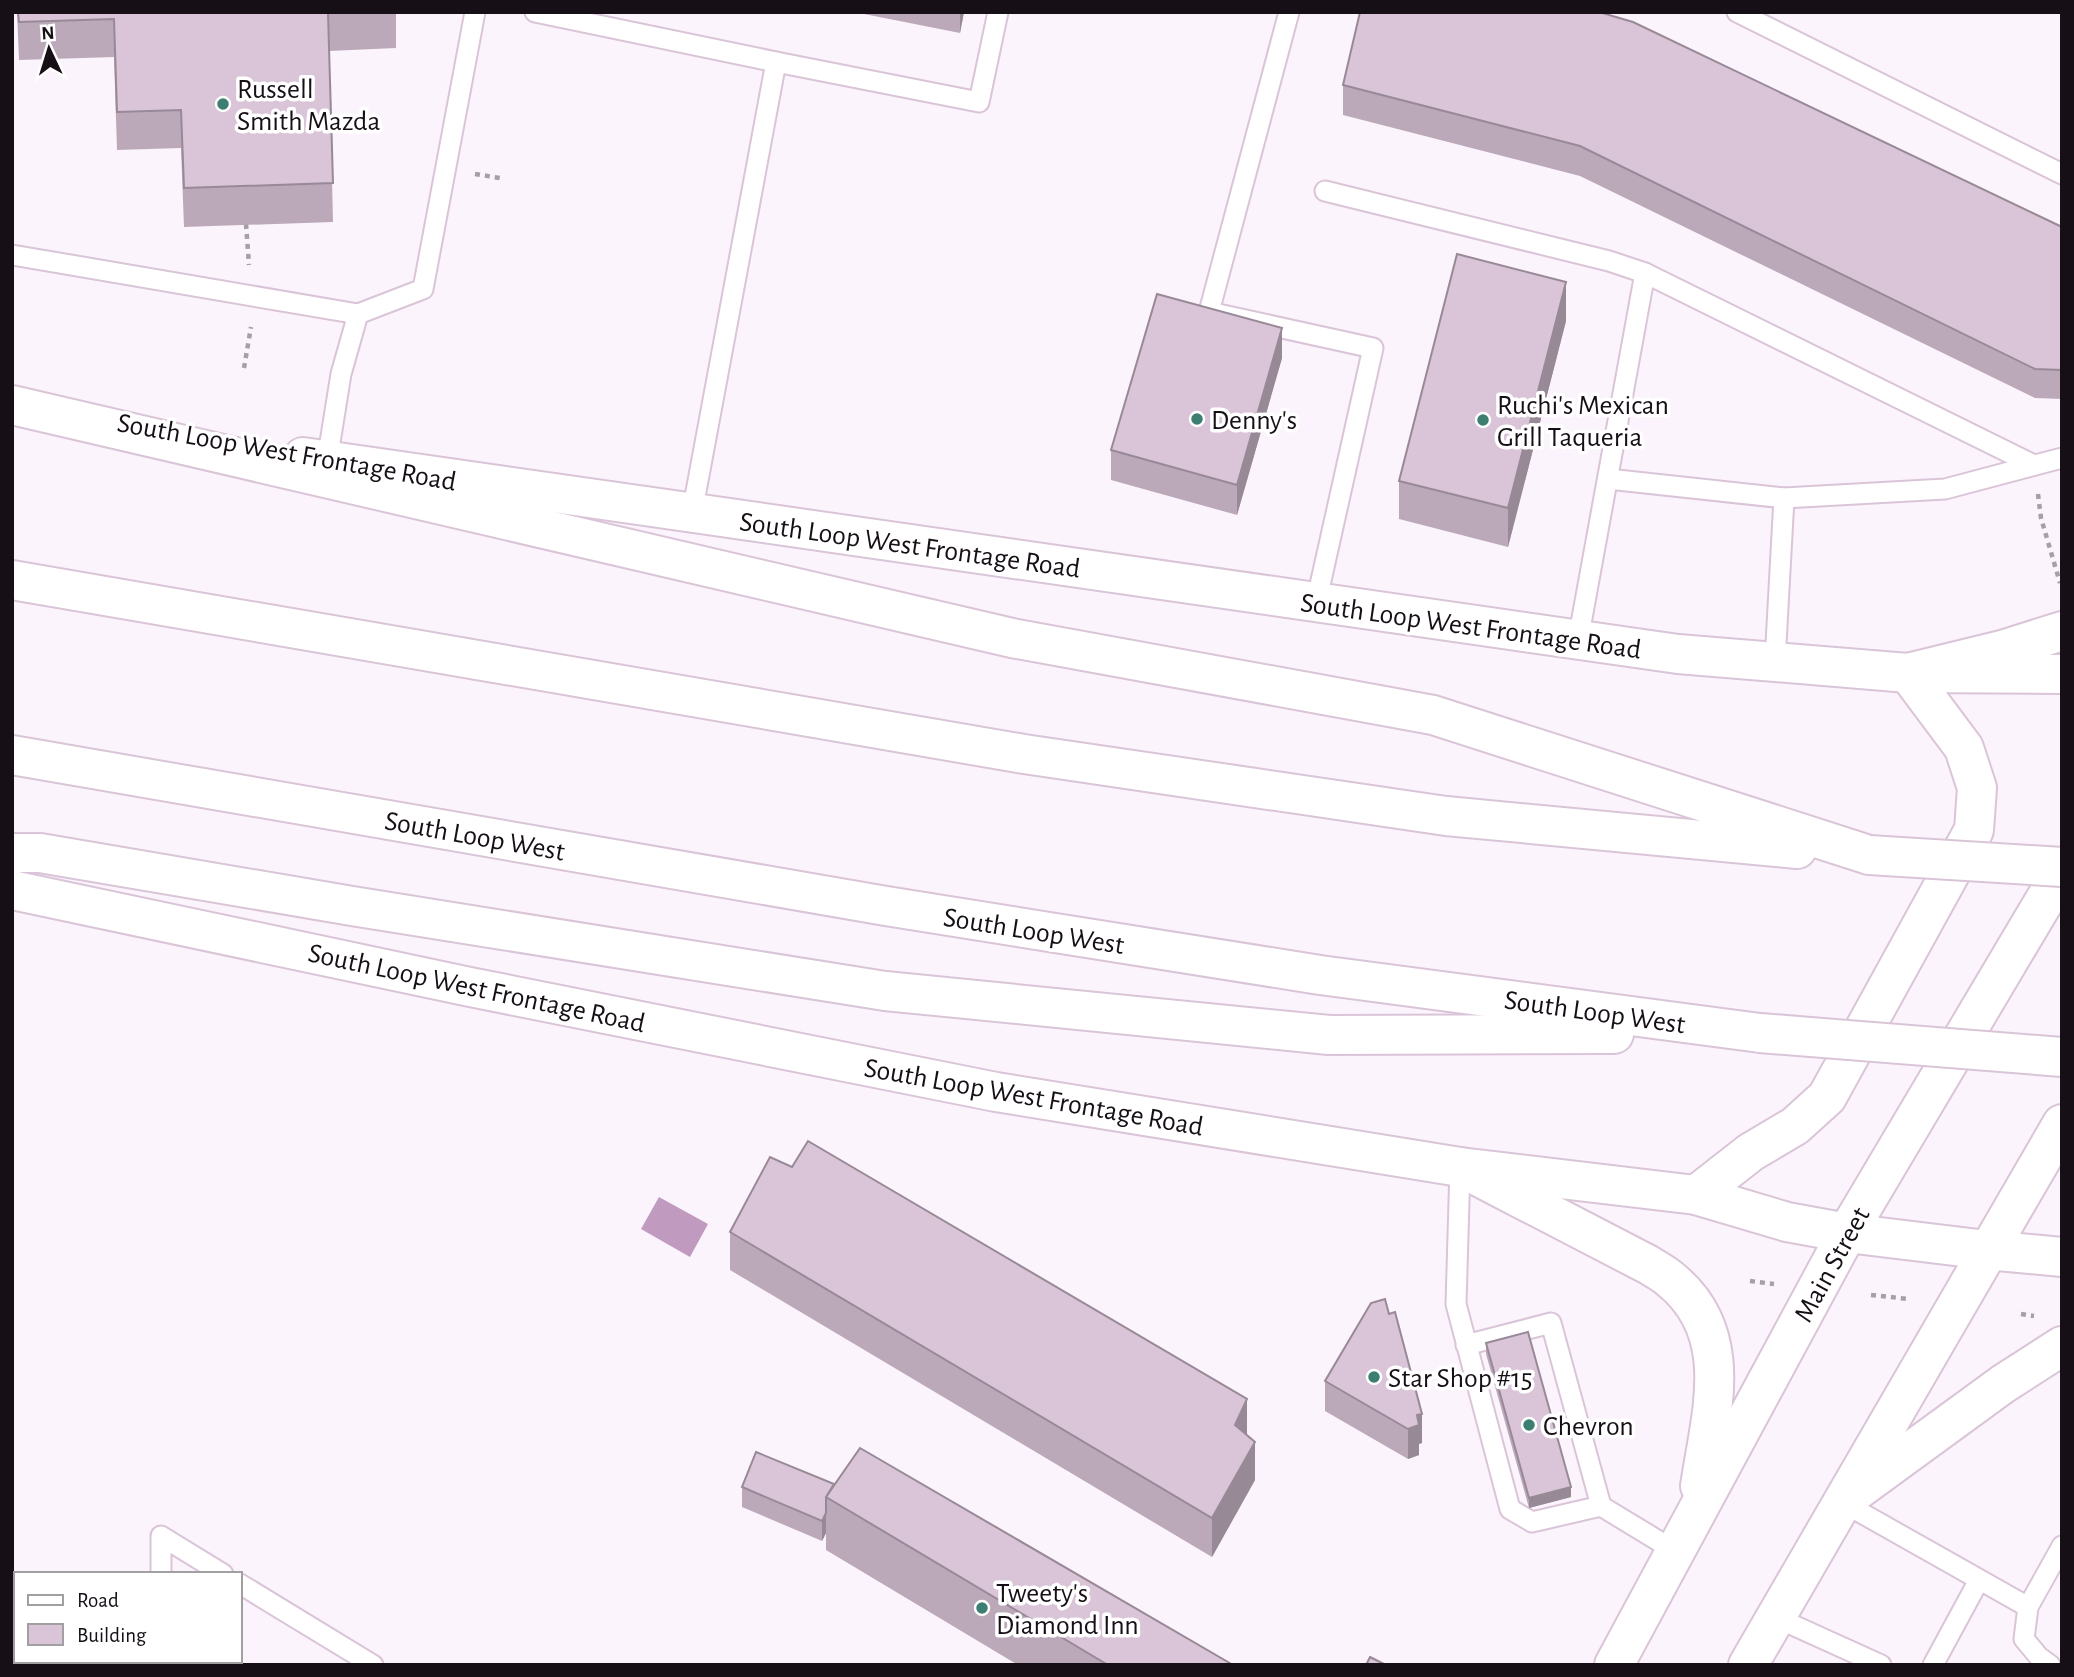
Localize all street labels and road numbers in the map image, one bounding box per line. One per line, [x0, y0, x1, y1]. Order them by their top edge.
street label: South Loop West Frontage Road [115, 409, 458, 497]
street label: South Loop West Frontage Road [738, 508, 1082, 584]
street label: South Loop West Frontage Road [1299, 589, 1643, 665]
street label: South Loop West [382, 807, 567, 867]
street label: South Loop West [941, 904, 1126, 960]
street label: South Loop West Frontage Road [306, 940, 648, 1038]
street label: South Loop West [1502, 986, 1687, 1040]
street label: South Loop West Frontage Road [862, 1054, 1205, 1142]
street label: Main Street [1790, 1203, 1876, 1327]

